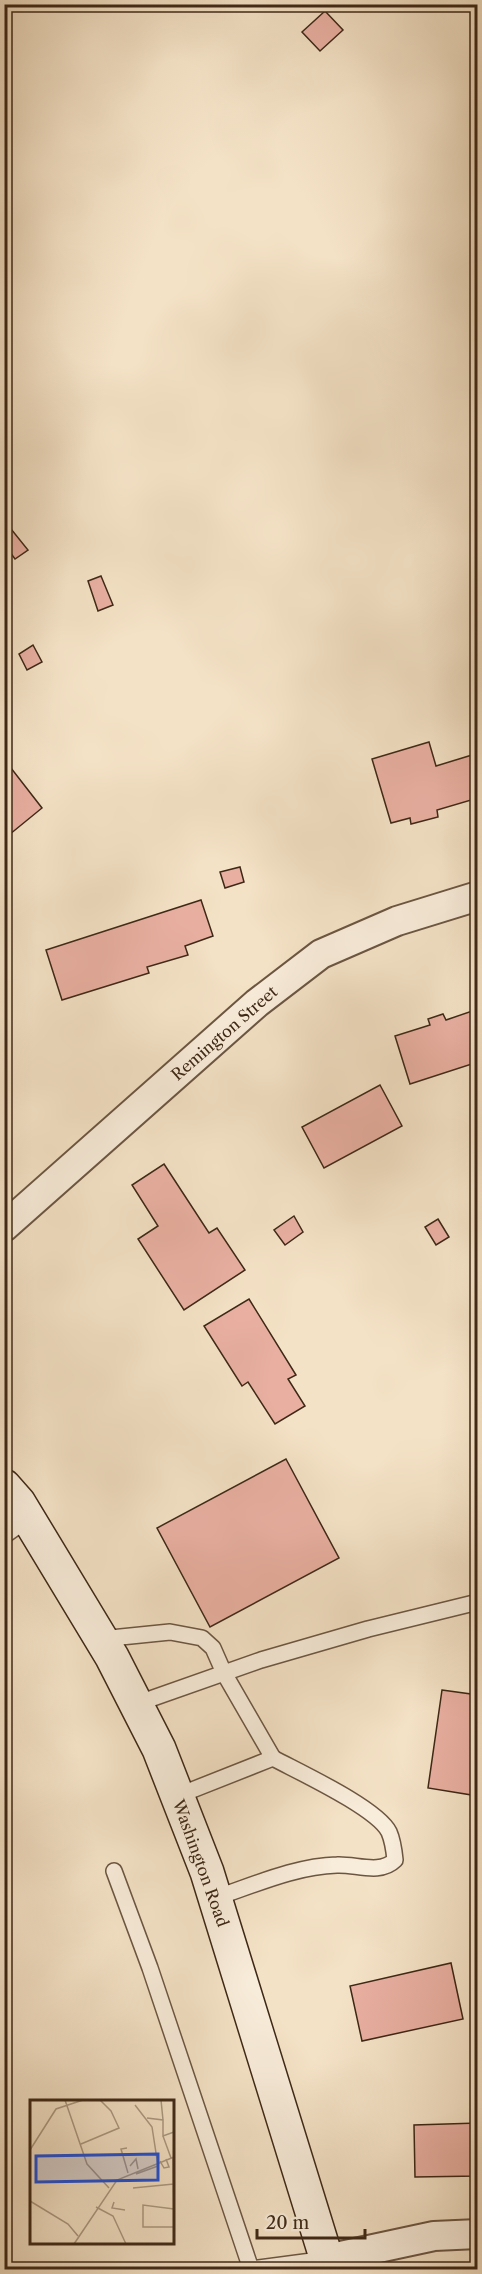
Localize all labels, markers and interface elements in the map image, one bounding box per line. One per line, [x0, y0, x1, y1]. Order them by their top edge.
street label: Remington Street [167, 981, 281, 1084]
street label: Washington Road [168, 1796, 233, 1930]
inset map [30, 2100, 174, 2244]
scale bar [257, 2202, 365, 2240]
text: 20 m [266, 2212, 310, 2234]

